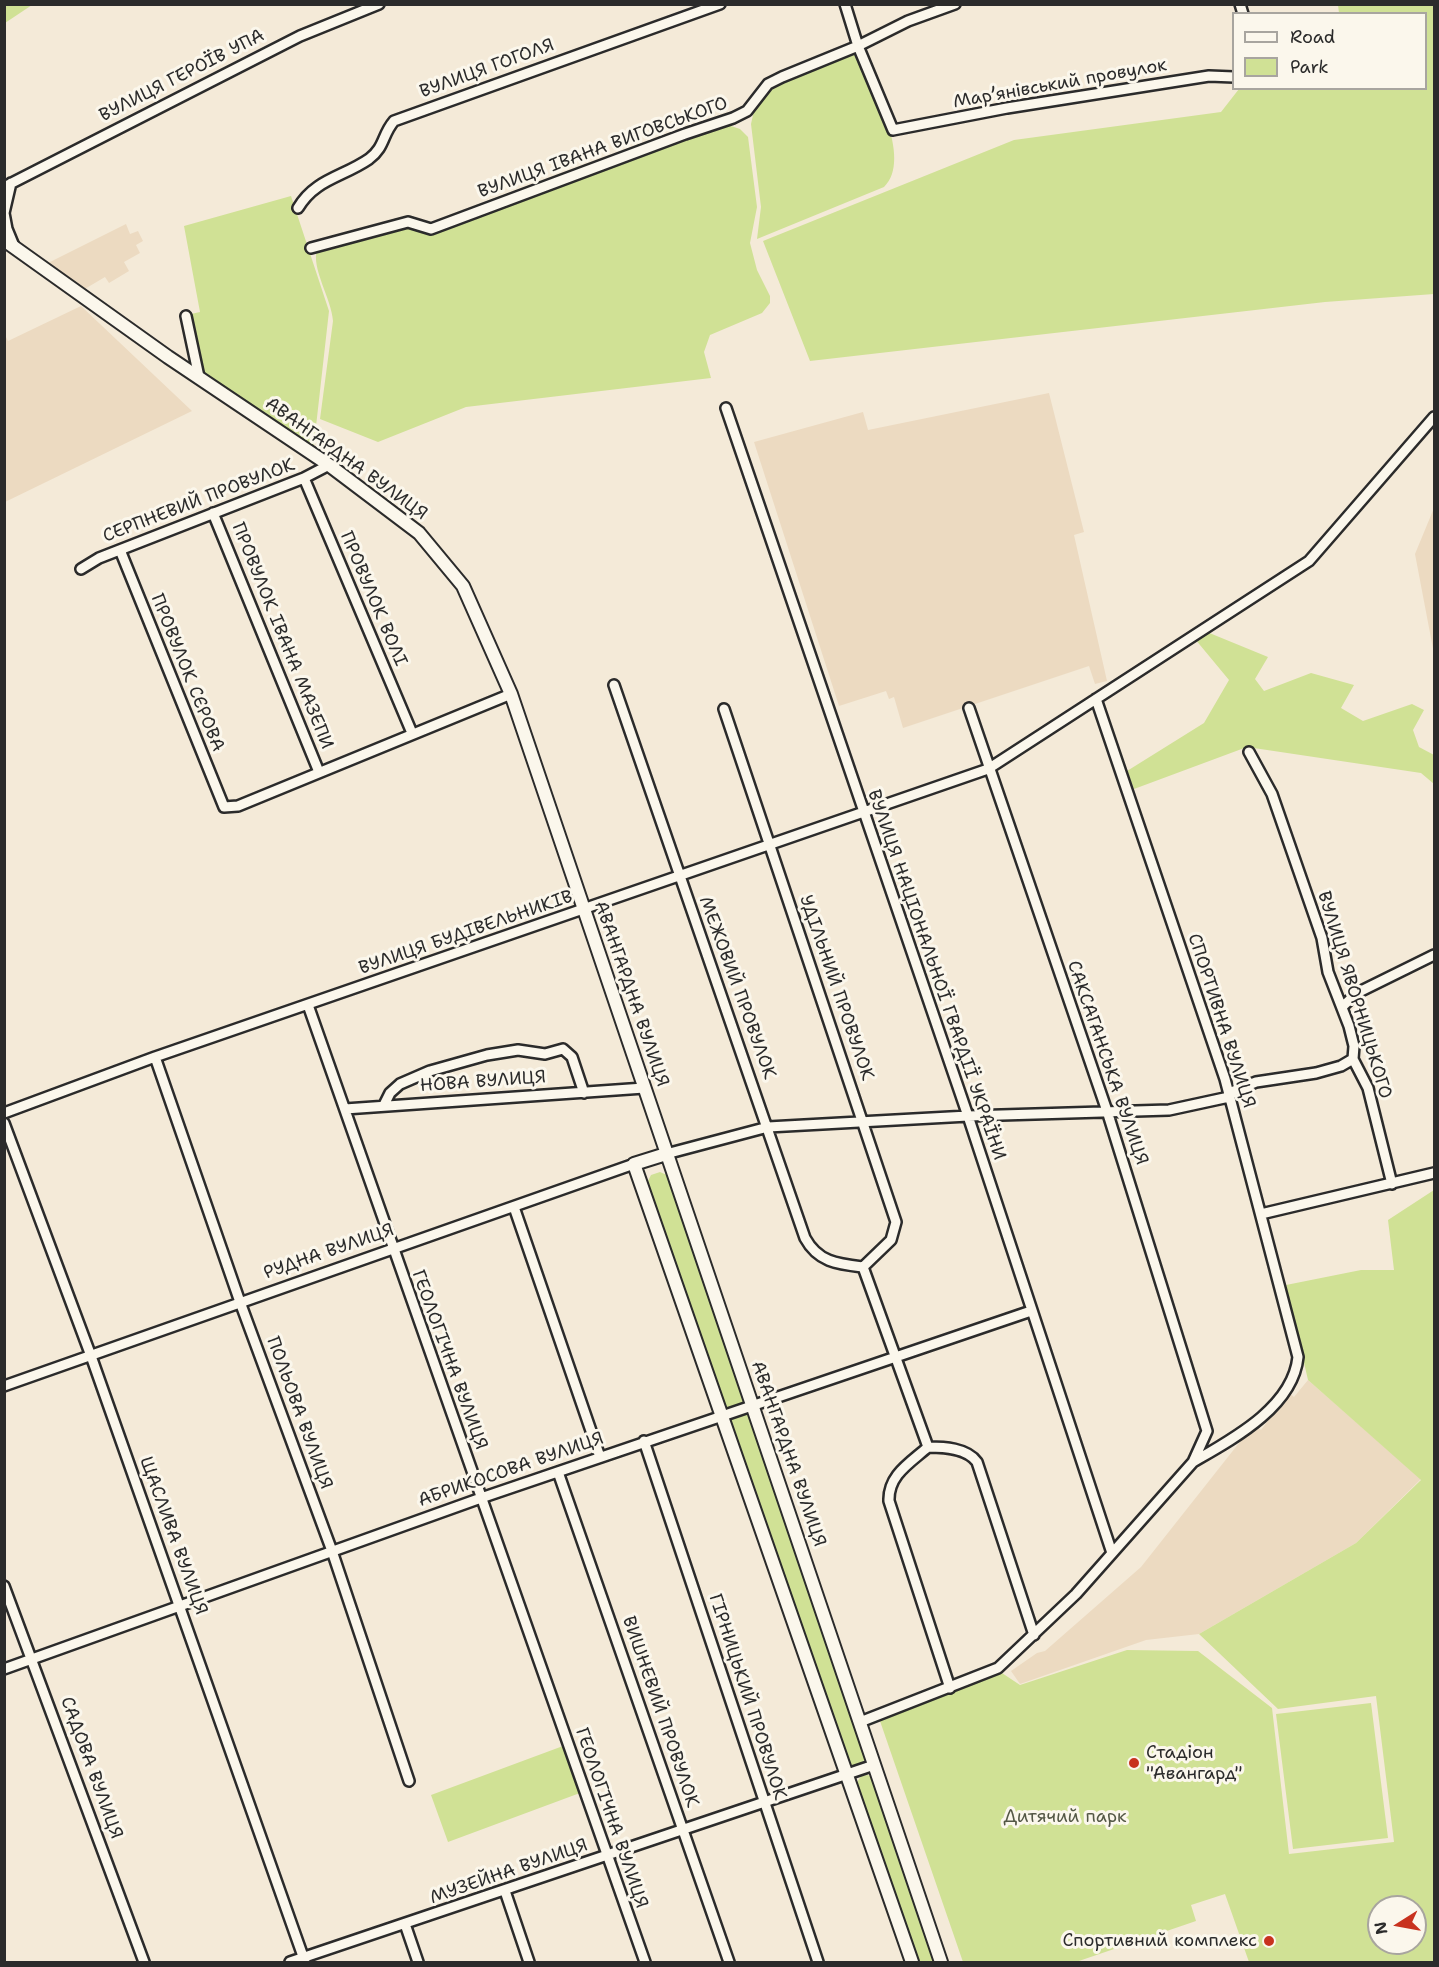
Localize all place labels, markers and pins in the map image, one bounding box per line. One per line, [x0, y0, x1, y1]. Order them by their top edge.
place label: Стадіон "Авангард" [1146, 1742, 1242, 1784]
marker: Стадіон "Авангард" [1127, 1756, 1141, 1770]
place label: Спортивний комплекс [1063, 1930, 1257, 1952]
marker: Спортивний комплекс [1262, 1934, 1276, 1948]

